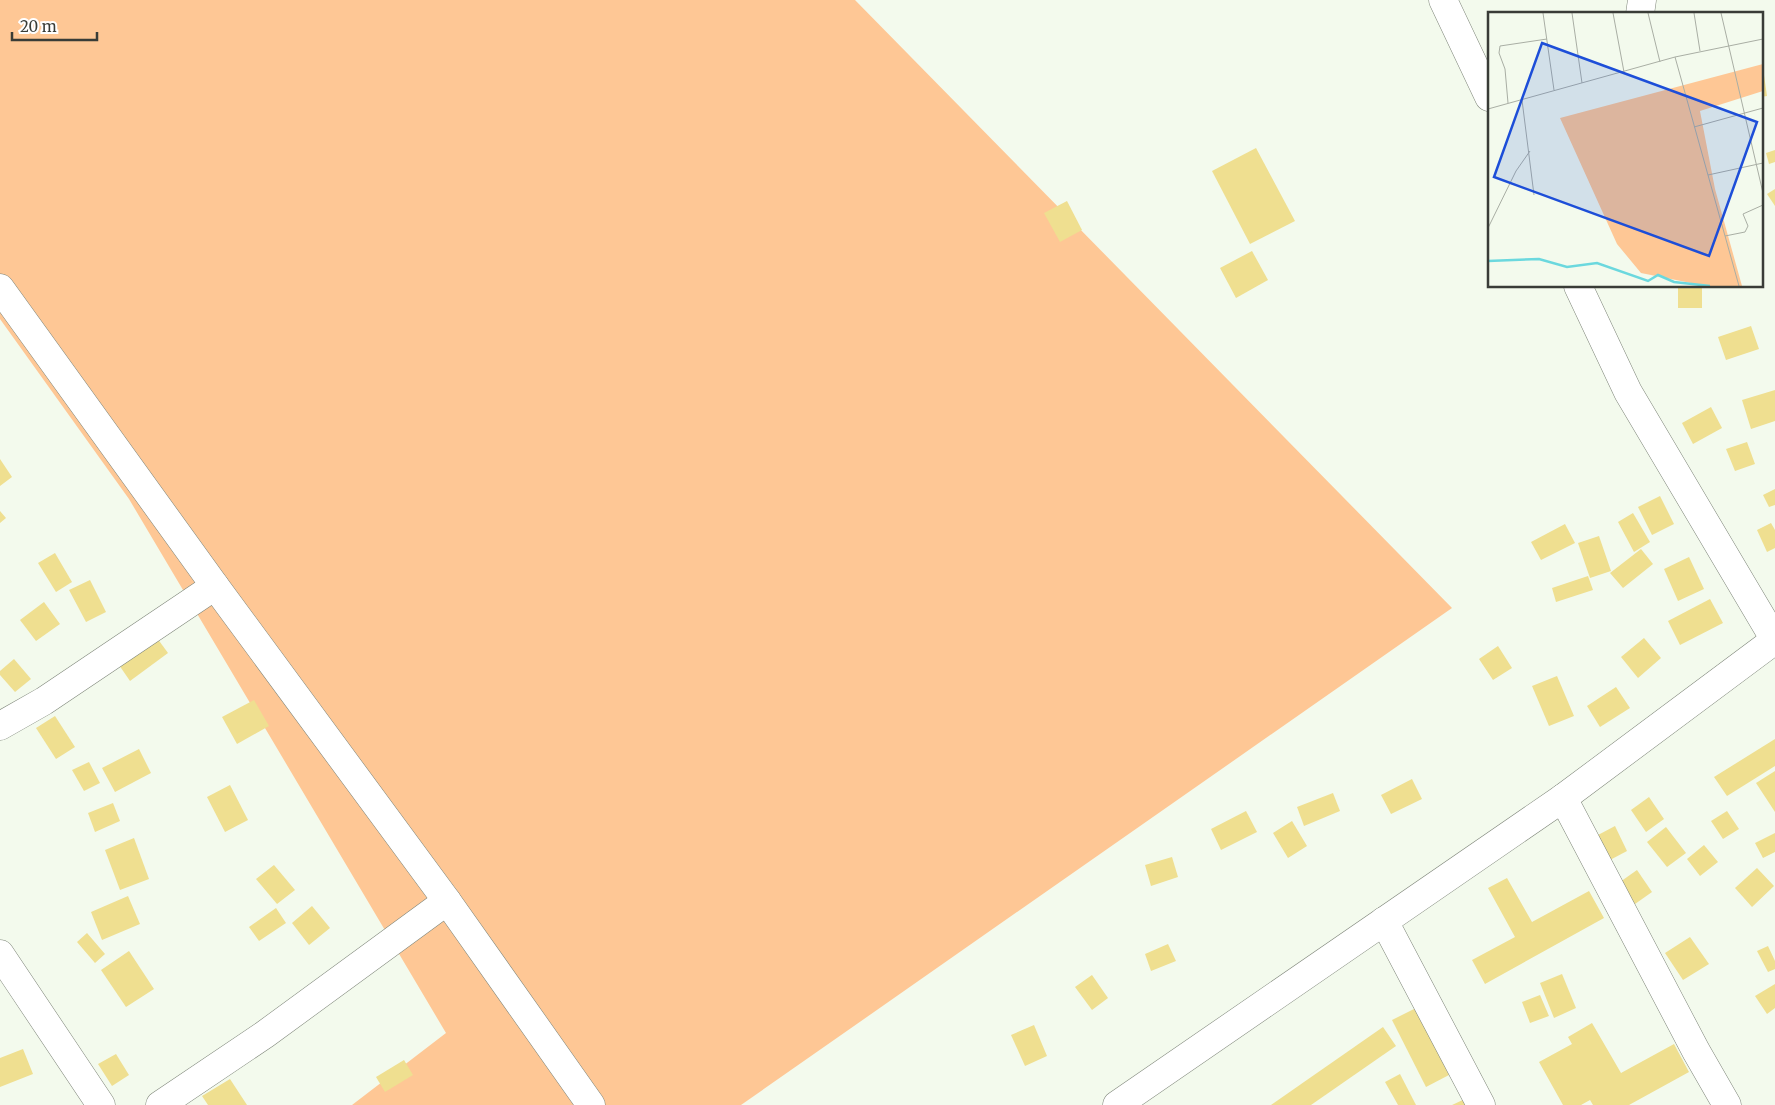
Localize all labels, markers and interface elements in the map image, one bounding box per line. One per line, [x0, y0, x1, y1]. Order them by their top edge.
scale bar [12, 10, 98, 42]
inset map [1488, 12, 1762, 288]
text: 20 m [20, 17, 57, 36]

